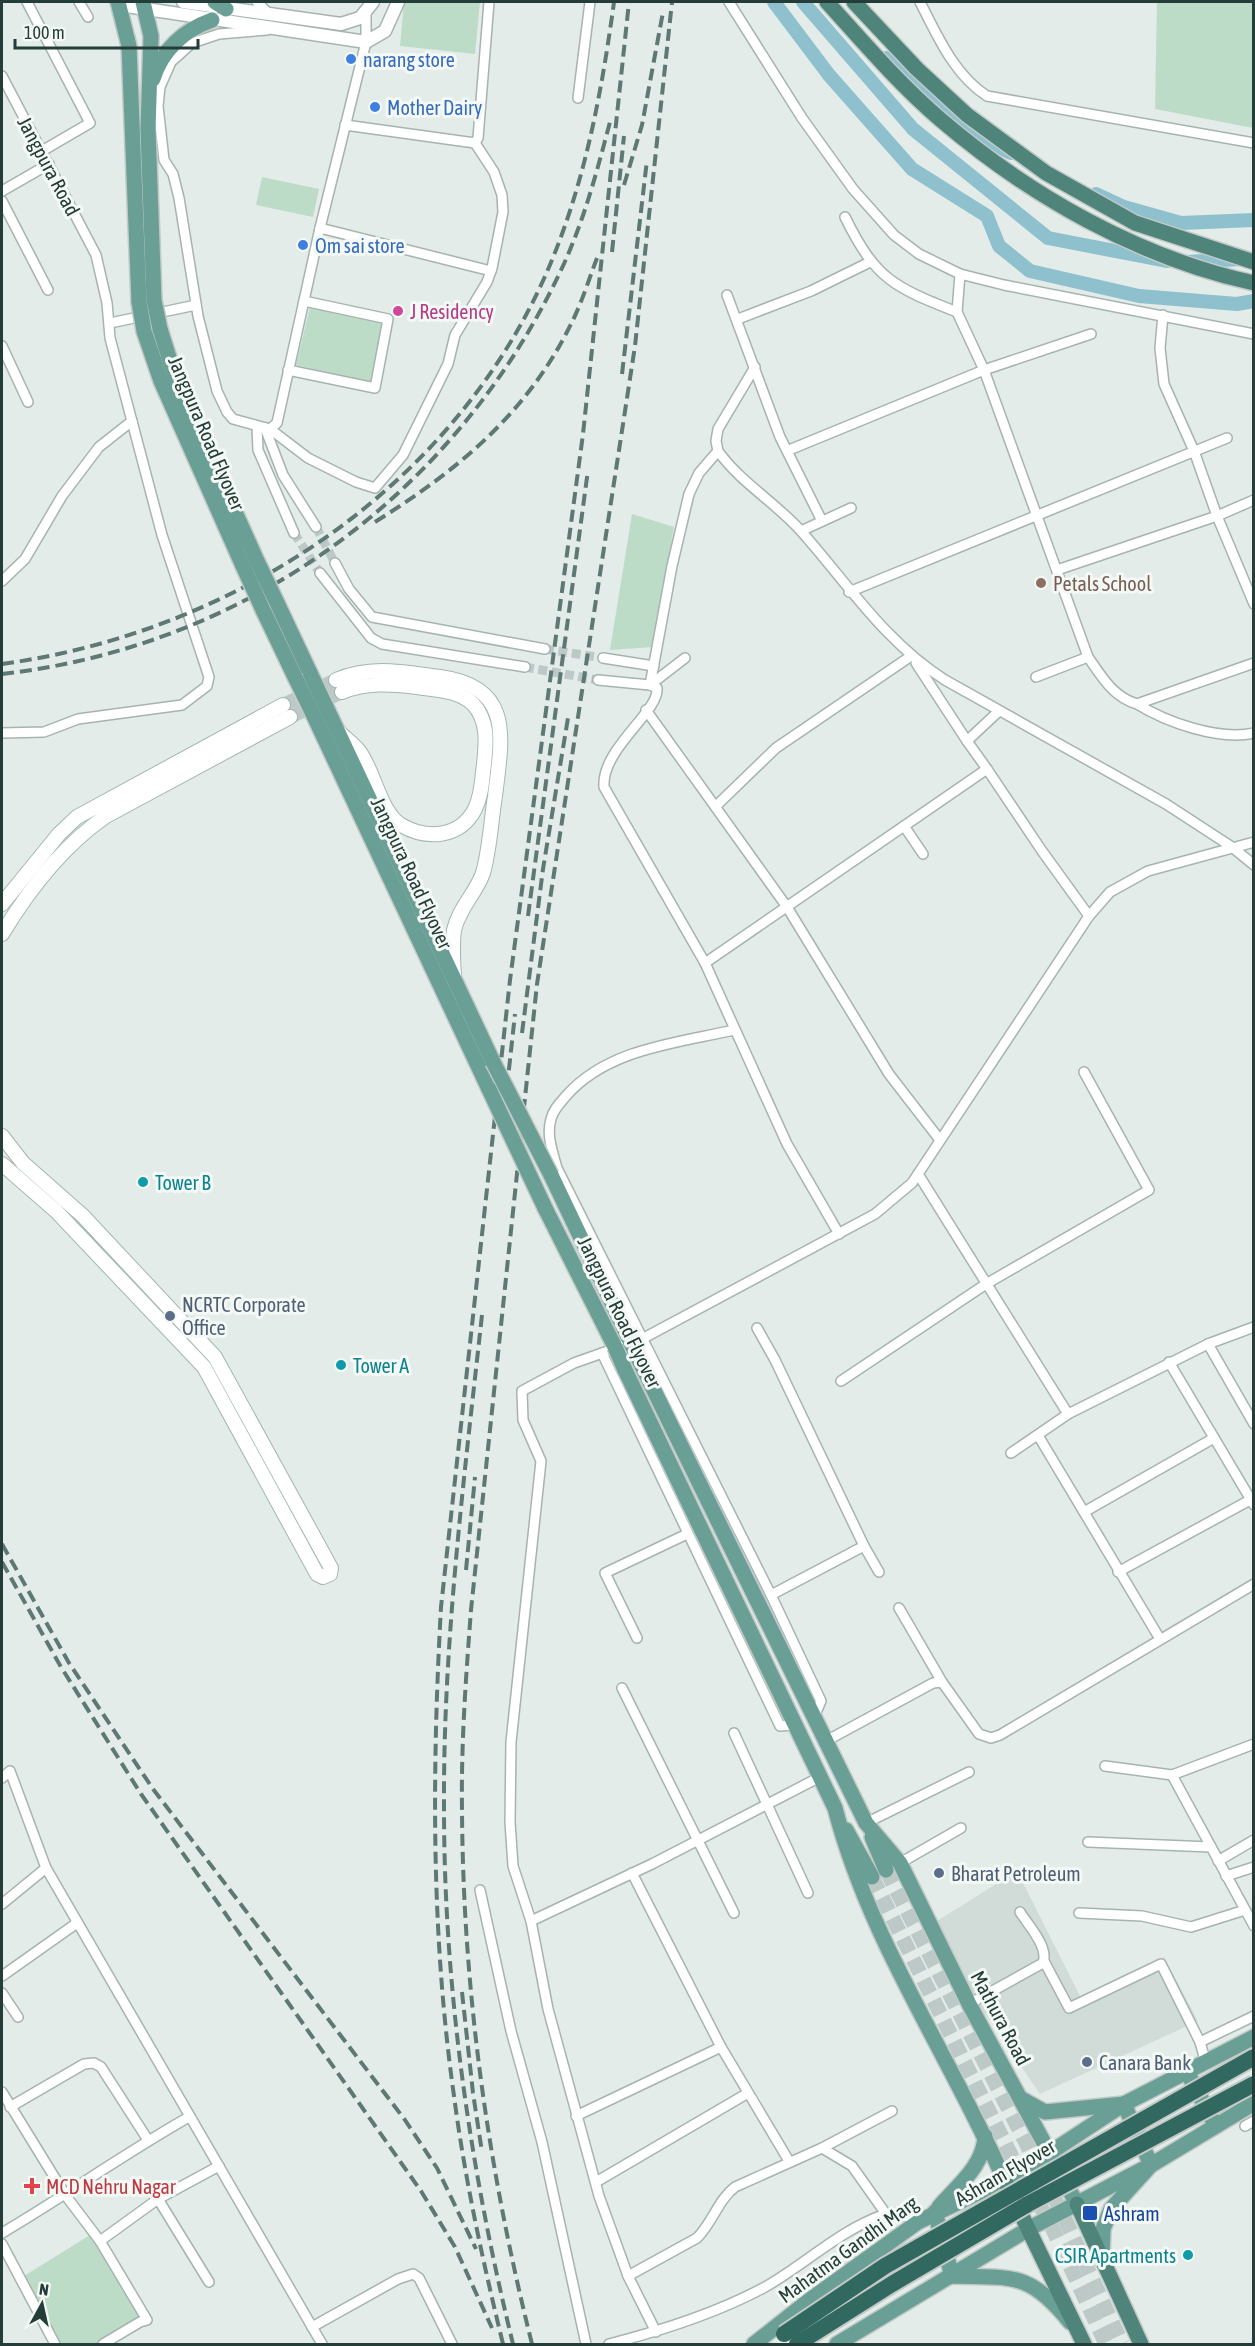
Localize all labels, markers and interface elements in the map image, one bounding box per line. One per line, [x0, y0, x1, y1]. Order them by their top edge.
scale bar [15, 12, 198, 50]
text: 100 m [24, 22, 65, 43]
place label: narang store [363, 48, 455, 71]
marker: narang store [344, 52, 358, 66]
place label: Mother Dairy [387, 96, 482, 119]
marker: Mother Dairy [368, 100, 382, 114]
street label: Jangpura Road [13, 113, 85, 219]
place label: Om sai store [315, 234, 405, 257]
marker: Om sai store [296, 238, 310, 252]
place label: J Residency [410, 300, 494, 323]
marker: J Residency [391, 304, 405, 318]
street label: Jangpura Road Flyover [164, 353, 250, 514]
place label: Petals School [1053, 572, 1152, 595]
marker: Petals School [1034, 576, 1048, 590]
street label: Jangpura Road Flyover [367, 793, 458, 954]
place label: Tower B [155, 1171, 211, 1194]
marker: Tower B [136, 1175, 150, 1189]
street label: Jangpura Road Flyover [573, 1233, 667, 1392]
place label: NCRTC Corporate Office [182, 1293, 306, 1339]
marker: NCRTC Corporate Office [163, 1309, 177, 1323]
place label: Tower A [353, 1354, 409, 1377]
marker: Tower A [334, 1358, 348, 1372]
place label: Bharat Petroleum [951, 1862, 1081, 1885]
marker: Bharat Petroleum [932, 1866, 946, 1880]
street label: Mathura Road [967, 1967, 1035, 2069]
place label: Canara Bank [1099, 2051, 1191, 2074]
marker: Canara Bank [1080, 2055, 1094, 2069]
street label: Ashram Flyover [951, 2134, 1060, 2210]
place label: MCD Nehru Nagar [46, 2175, 177, 2198]
marker: MCD Nehru Nagar [23, 2177, 41, 2195]
street label: Mahatma Gandhi Marg [774, 2190, 922, 2307]
place label: Ashram [1104, 2202, 1160, 2225]
marker: Ashram [1081, 2204, 1099, 2222]
place label: CSIR Apartments [1055, 2244, 1176, 2267]
marker: CSIR Apartments [1181, 2248, 1195, 2262]
north arrow [12, 2274, 72, 2334]
text: N [38, 2280, 50, 2299]

